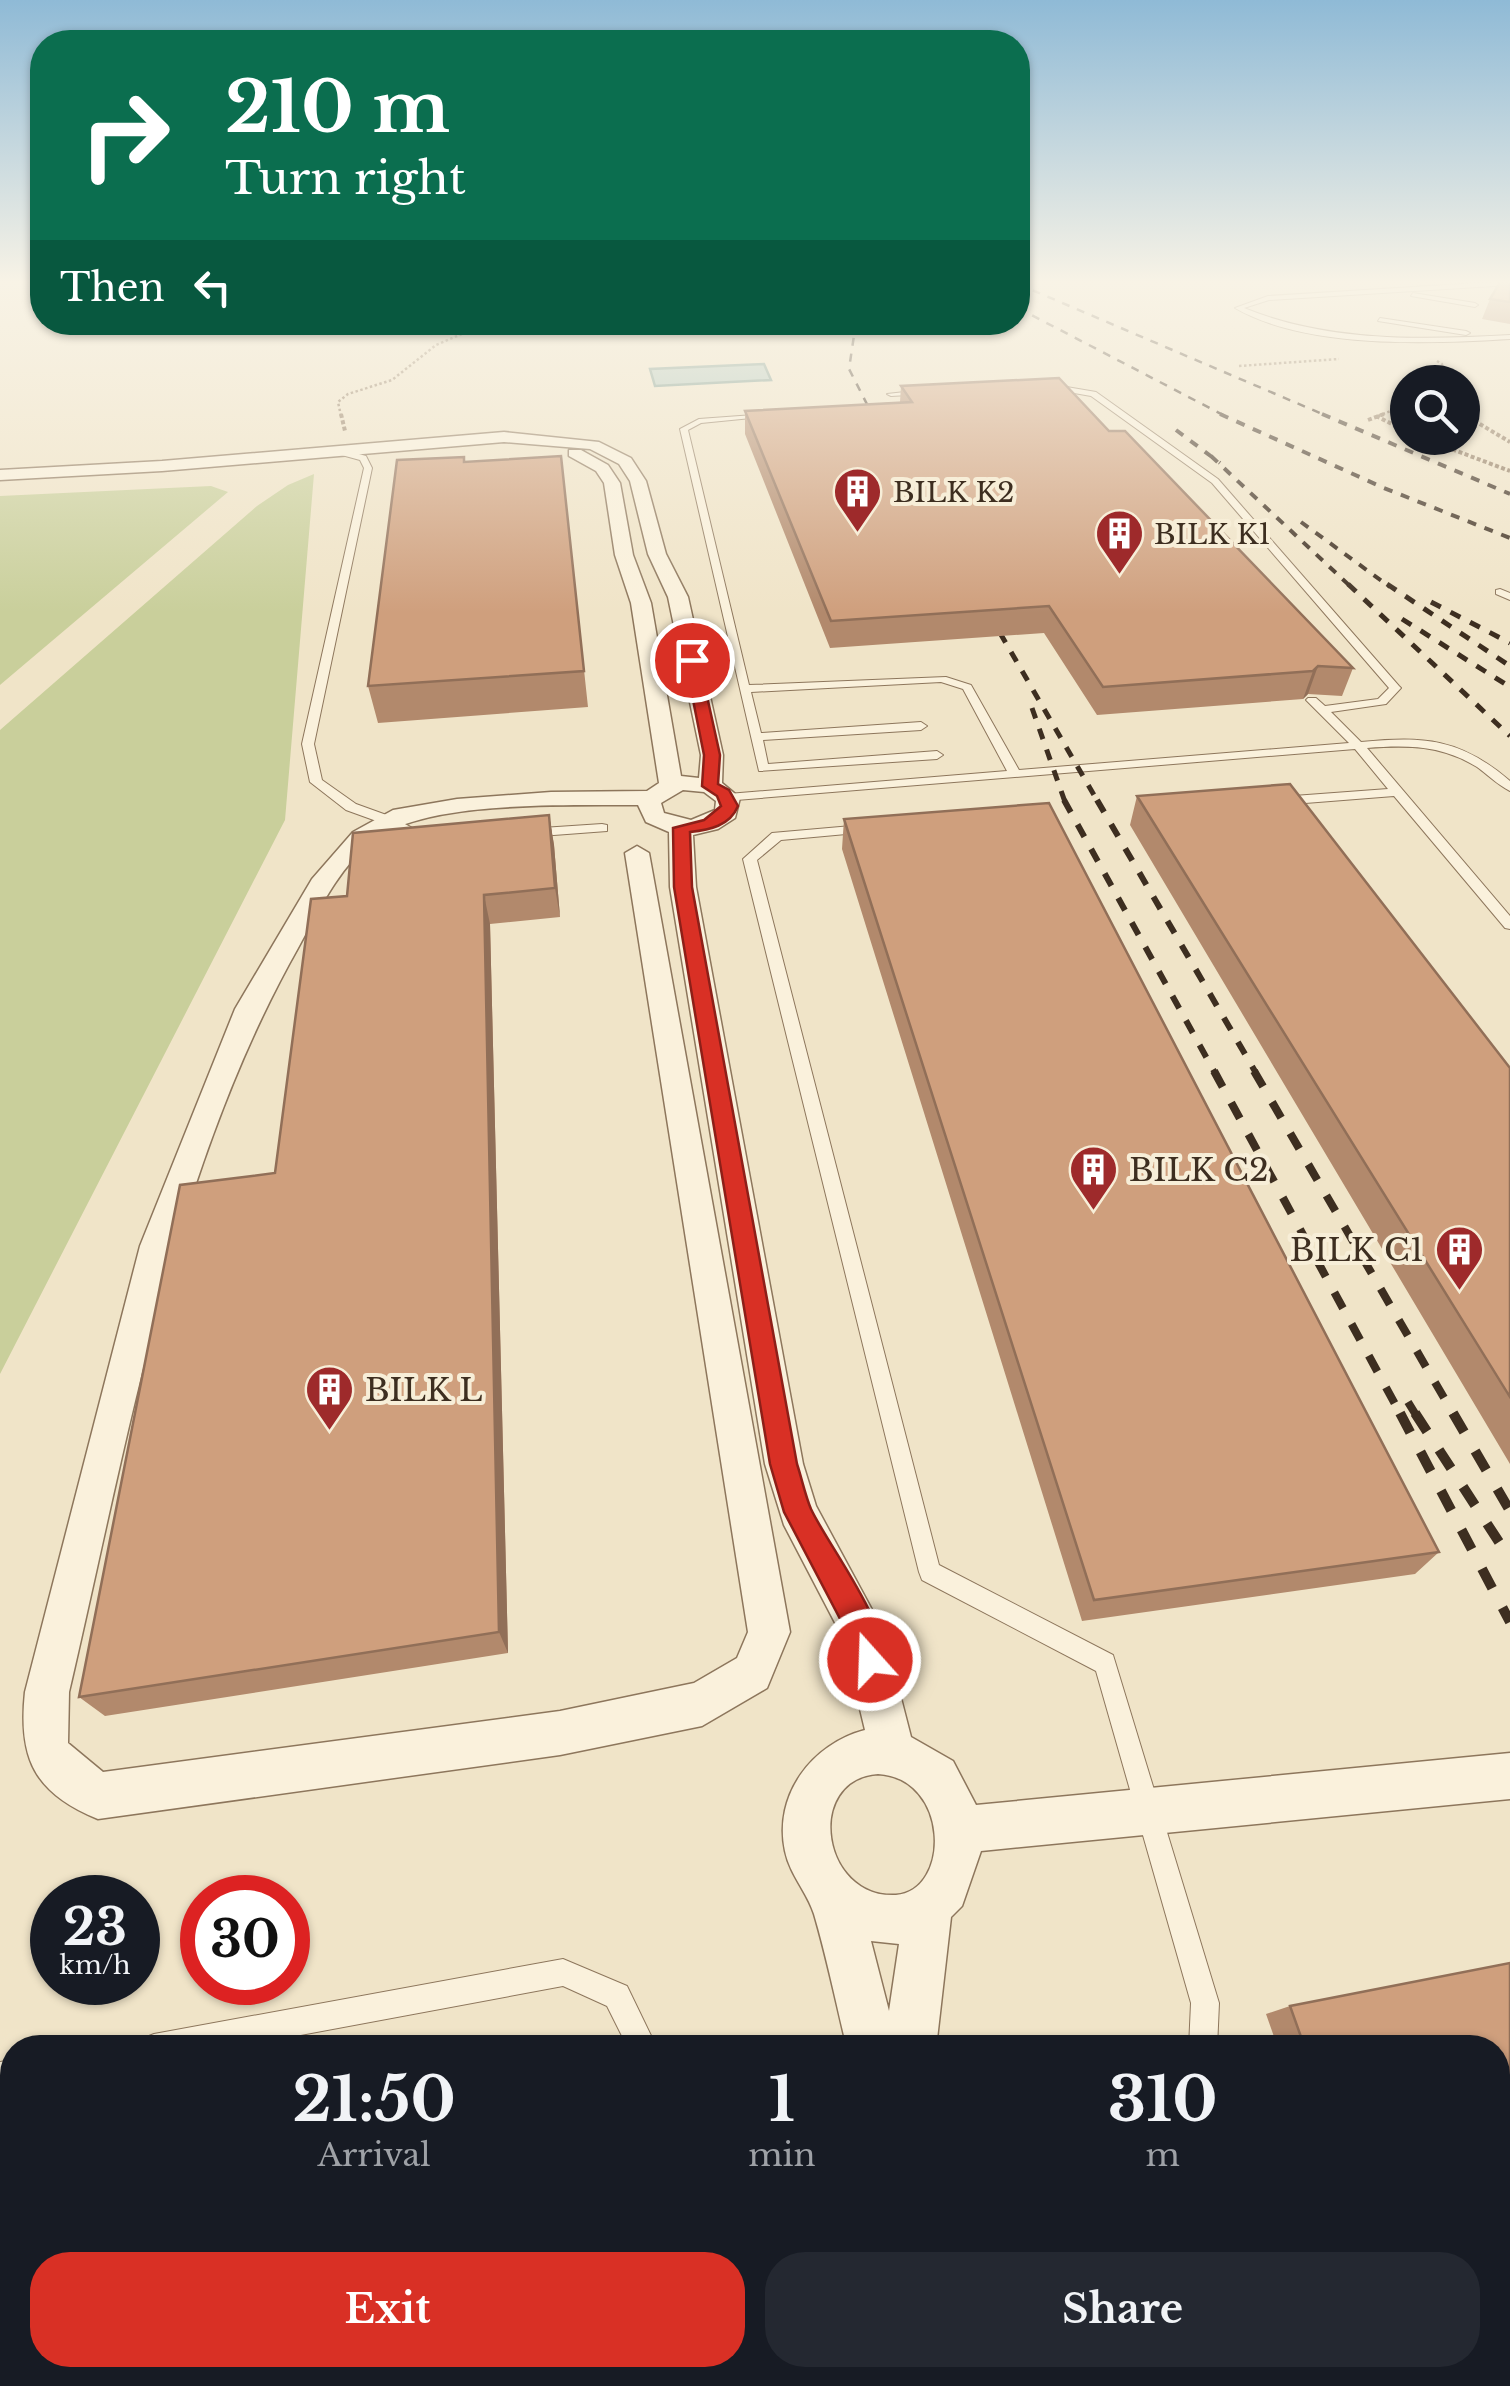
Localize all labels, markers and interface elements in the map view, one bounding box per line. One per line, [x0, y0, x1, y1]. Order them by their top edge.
text: 210 m [225, 64, 450, 151]
icon: right [60, 70, 190, 200]
text: Turn right [225, 150, 466, 206]
icon: left [185, 260, 240, 315]
text: Then [60, 264, 165, 311]
map controls [1390, 365, 1480, 455]
button: search [1390, 365, 1480, 455]
building icon: BILK K2 [832, 466, 884, 534]
place label: BILK K2 [893, 475, 1015, 510]
building icon: BILK K1 [1093, 508, 1145, 576]
place label: BILK K1 [1154, 517, 1271, 552]
pin [650, 618, 735, 703]
icon: arrive [665, 633, 720, 688]
building icon: BILK C2 [1068, 1144, 1120, 1212]
place label: BILK C2 [1129, 1150, 1269, 1190]
building icon: BILK C1 [1433, 1224, 1485, 1292]
place label: BILK C1 [1290, 1230, 1424, 1270]
building icon: BILK L [304, 1364, 356, 1432]
place label: BILK L [365, 1370, 483, 1410]
position arrow [818, 1608, 922, 1712]
speed limit sign: 30 [180, 1875, 310, 2005]
text: 23 [63, 1896, 127, 1959]
text: km/h [60, 1950, 130, 1981]
text: 21:50 [292, 2063, 456, 2137]
text: 1 [769, 2063, 795, 2137]
text: 310 [1108, 2063, 1218, 2137]
text: Arrival [317, 2135, 431, 2175]
text: min [748, 2135, 815, 2175]
text: m [1146, 2135, 1180, 2175]
button: Exit [30, 2252, 745, 2367]
button: Share [765, 2252, 1480, 2367]

